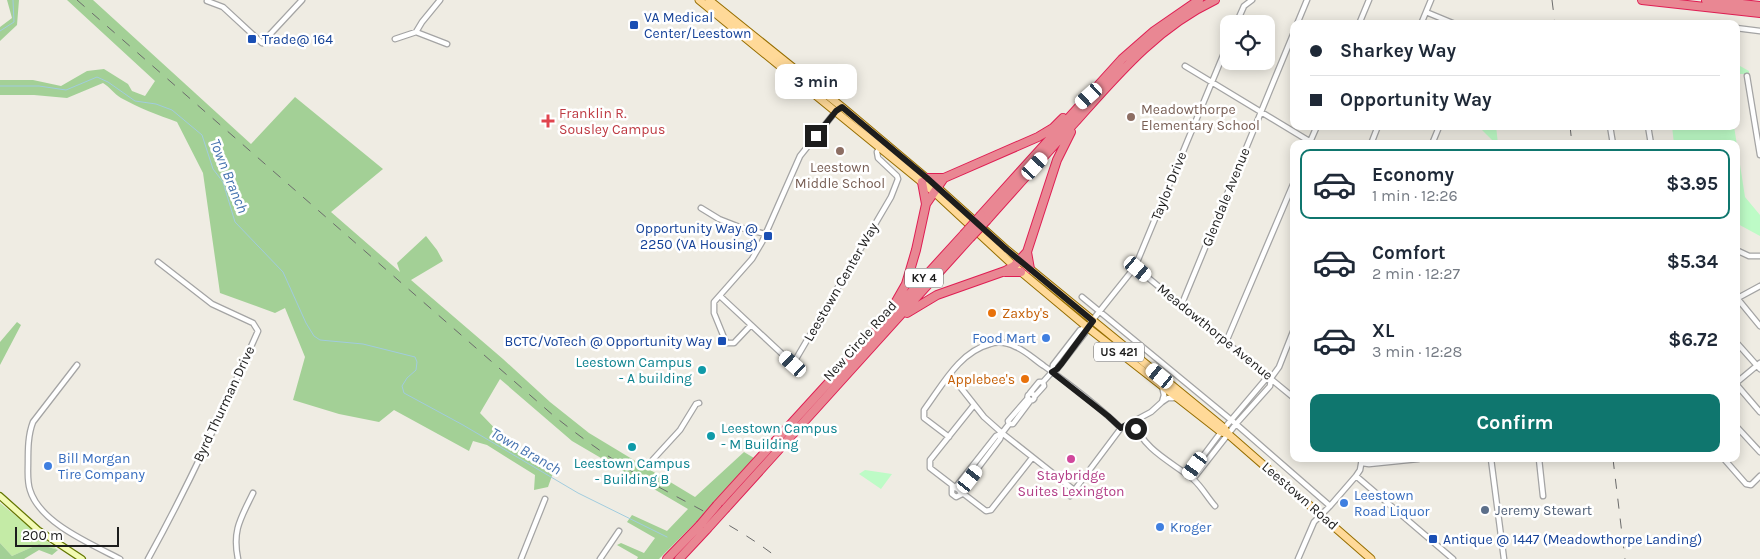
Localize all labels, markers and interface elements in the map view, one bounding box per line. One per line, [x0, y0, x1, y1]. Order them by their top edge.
place label: VA Medical Center/Leestown [644, 9, 752, 42]
map controls [1220, 15, 1275, 70]
button: locate [1220, 15, 1275, 70]
marker: VA Medical Center/Leestown [628, 19, 640, 31]
place label: Trade@ 164 [262, 31, 333, 48]
marker: Trade@ 164 [246, 33, 258, 45]
text: Sharkey Way [1340, 40, 1456, 62]
callout: 3 min [775, 64, 857, 98]
text: 3 min [794, 72, 838, 91]
car [1072, 80, 1105, 112]
text: Opportunity Way [1340, 89, 1492, 111]
place label: Meadowthorpe Elementary School [1141, 101, 1260, 134]
place label: Franklin R. Sousley Campus [559, 105, 665, 138]
marker: Meadowthorpe Elementary School [1125, 111, 1137, 123]
marker: Franklin R. Sousley Campus [541, 114, 555, 128]
route end [805, 125, 827, 147]
water label: Town Branch [206, 136, 252, 216]
marker: Leestown Middle School [834, 145, 846, 157]
street label: Glendale Avenue [1198, 145, 1254, 249]
street label: Taylor Drive [1148, 149, 1190, 223]
car [1019, 150, 1050, 182]
place label: Leestown Middle School [795, 159, 885, 192]
icon: car [1312, 162, 1357, 207]
text: Economy [1372, 164, 1454, 186]
text: $3.95 [1666, 173, 1718, 195]
text: 1 min · 12:26 [1372, 186, 1458, 205]
street label: Leestown Center Way [800, 219, 882, 344]
place label: Opportunity Way @ 2250 (VA Housing) [636, 220, 758, 253]
marker: Opportunity Way @ 2250 (VA Housing) [762, 230, 774, 242]
icon: car [1312, 240, 1357, 285]
text: Comfort [1372, 242, 1446, 264]
text: $5.34 [1667, 251, 1718, 273]
car [1121, 254, 1154, 284]
text: 2 min · 12:27 [1372, 264, 1460, 283]
road number: KY 4 [905, 268, 943, 288]
street label: Meadowthorpe Avenue [1154, 280, 1276, 384]
street label: New Circle Road [820, 297, 900, 385]
place label: Zaxby's [1002, 305, 1049, 322]
marker: Zaxby's [986, 307, 998, 319]
icon: car [1312, 318, 1357, 363]
text: XL [1372, 320, 1394, 342]
text: $6.72 [1668, 329, 1718, 351]
place label: Food Mart [972, 330, 1036, 347]
marker: Food Mart [1040, 332, 1052, 344]
place label: BCTC/VoTech @ Opportunity Way [505, 333, 712, 350]
marker: BCTC/VoTech @ Opportunity Way [716, 335, 728, 347]
road number: US 421 [1094, 342, 1144, 362]
text: 3 min · 12:28 [1372, 342, 1462, 361]
street label: Byrd Thurman Drive [190, 343, 258, 465]
car [776, 348, 809, 380]
place label: Leestown Campus - A building [575, 354, 692, 387]
car [1143, 361, 1176, 391]
marker: Leestown Campus - A building [696, 364, 708, 376]
place label: Applebee's [948, 371, 1015, 388]
marker: Applebee's [1019, 373, 1031, 385]
button: Confirm [1310, 394, 1720, 452]
route start [1125, 418, 1147, 440]
place label: Leestown Campus - M Building [721, 420, 838, 453]
water label: Town Branch [487, 424, 565, 478]
marker: Leestown Campus - M Building [705, 430, 717, 442]
marker: Leestown Campus - Building B [626, 441, 638, 453]
car [1180, 449, 1209, 483]
place label: Bill Morgan Tire Company [58, 450, 145, 483]
marker: Staybridge Suites Lexington [1065, 453, 1077, 465]
place label: Leestown Campus - Building B [574, 455, 690, 488]
street label: Leestown Road [1258, 458, 1342, 534]
marker: Bill Morgan Tire Company [42, 460, 54, 472]
car [954, 463, 985, 495]
place label: Staybridge Suites Lexington [1017, 467, 1125, 500]
place label: Leestown Road Liquor [1354, 487, 1431, 520]
marker: Leestown Road Liquor [1338, 497, 1350, 509]
place label: Jeremy Stewart [1495, 502, 1592, 519]
marker: Jeremy Stewart [1479, 504, 1491, 516]
place label: Kroger [1170, 519, 1212, 536]
marker: Kroger [1154, 521, 1166, 533]
scale bar [15, 524, 119, 547]
text: 200 m [22, 527, 63, 544]
place label: Antique @ 1447 (Meadowthorpe Landing) [1443, 531, 1702, 548]
marker: Antique @ 1447 (Meadowthorpe Landing) [1427, 533, 1439, 545]

